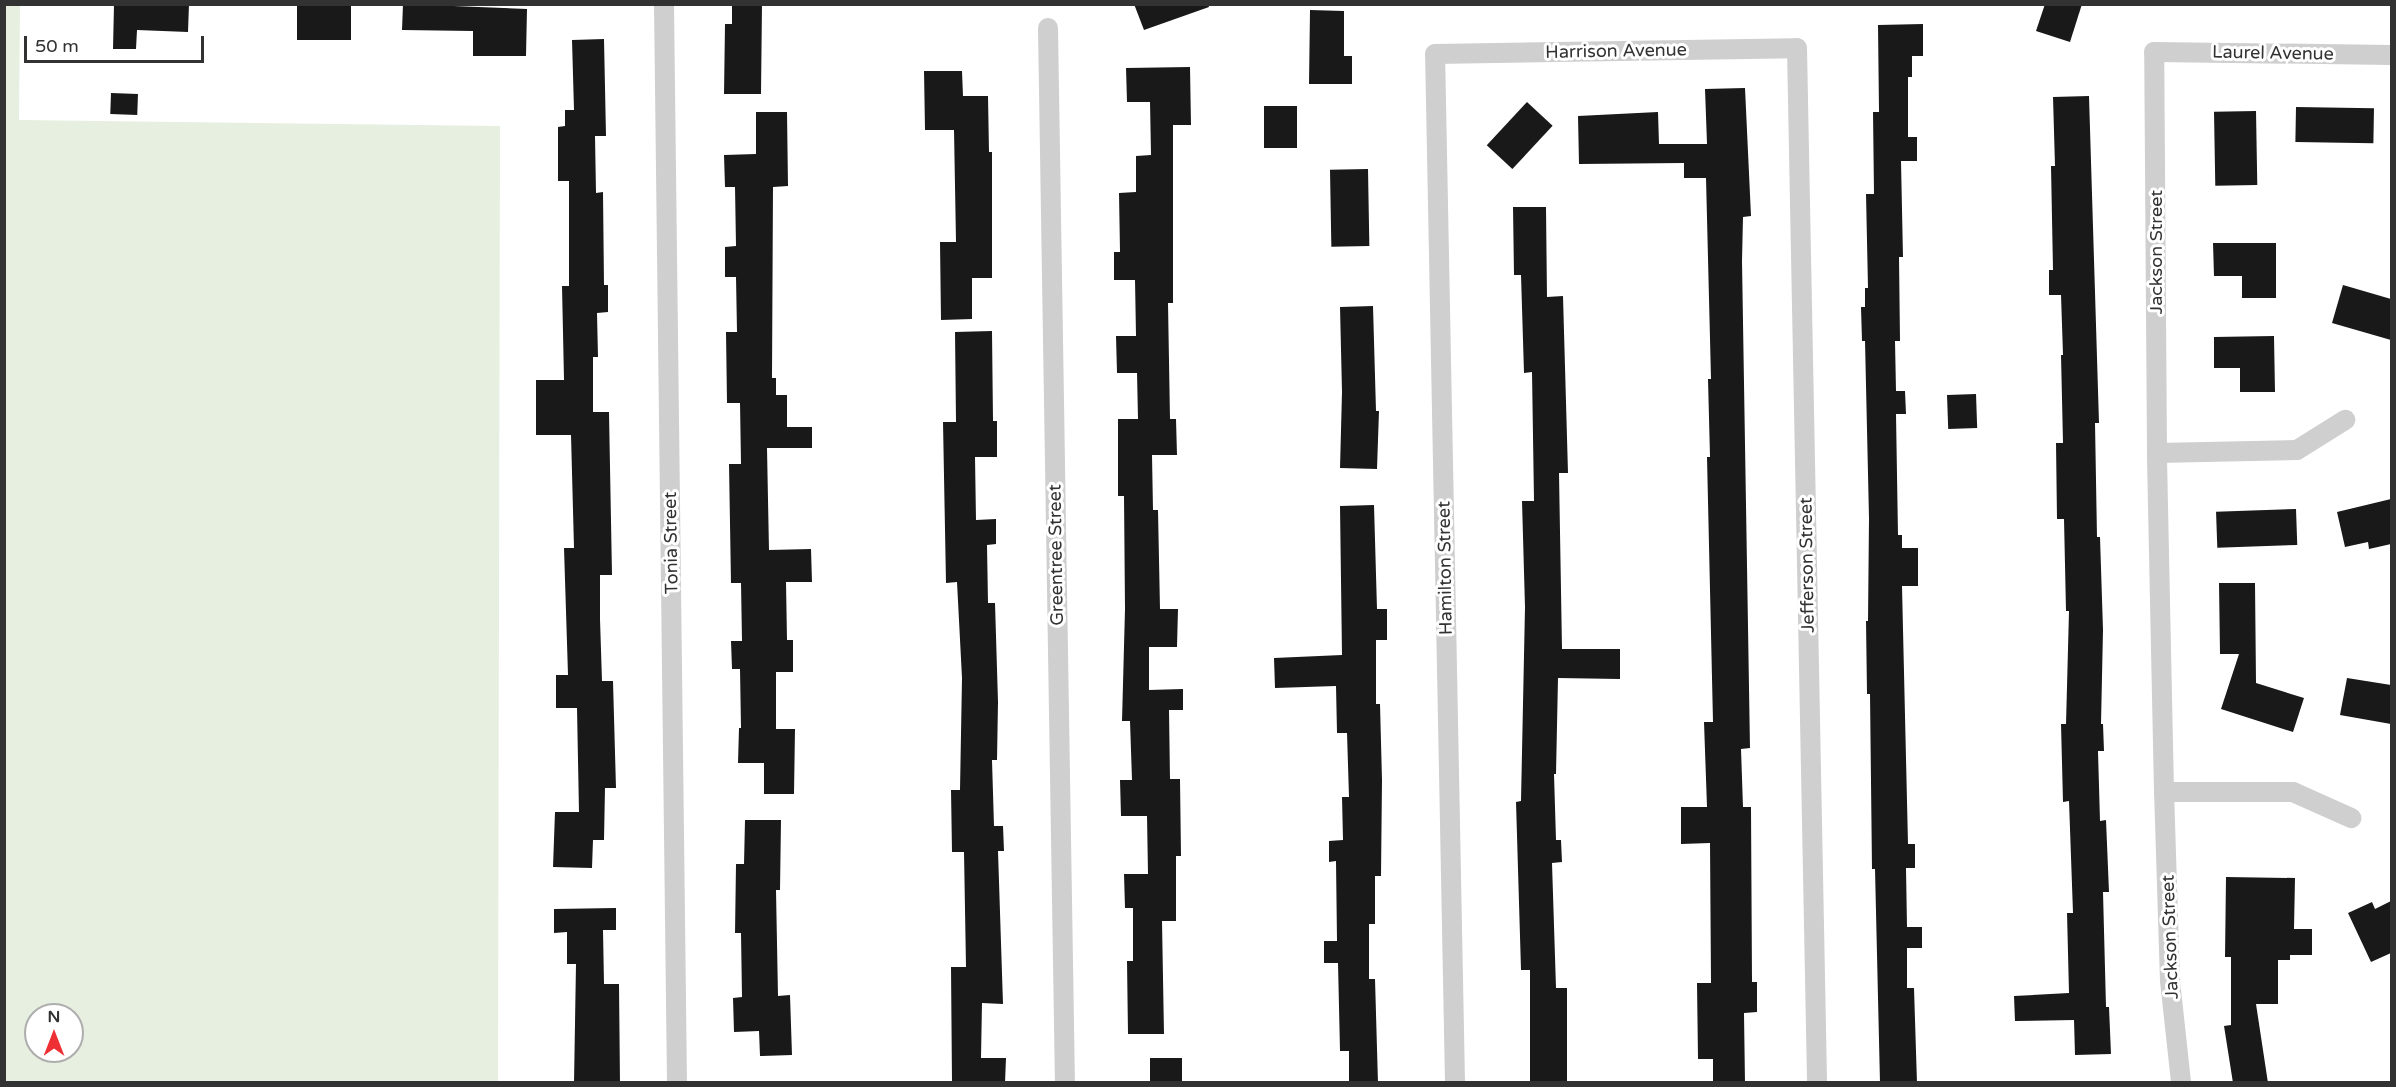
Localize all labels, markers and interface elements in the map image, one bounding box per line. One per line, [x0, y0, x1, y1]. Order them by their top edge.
scale bar [27, 24, 207, 62]
text: 50 m [35, 35, 79, 57]
street label: Harrison Avenue [1545, 39, 1687, 63]
street label: Laurel Avenue [2212, 41, 2334, 65]
street label: Jackson Street [2145, 190, 2167, 314]
street label: Greentree Street [1044, 484, 1068, 626]
street label: Tonia Street [659, 492, 683, 594]
street label: Jefferson Street [1795, 497, 1819, 633]
street label: Hamilton Street [1433, 501, 1457, 635]
street label: Jackson Street [2157, 874, 2183, 1000]
north arrow [24, 1003, 84, 1063]
text: N [48, 1007, 60, 1027]

